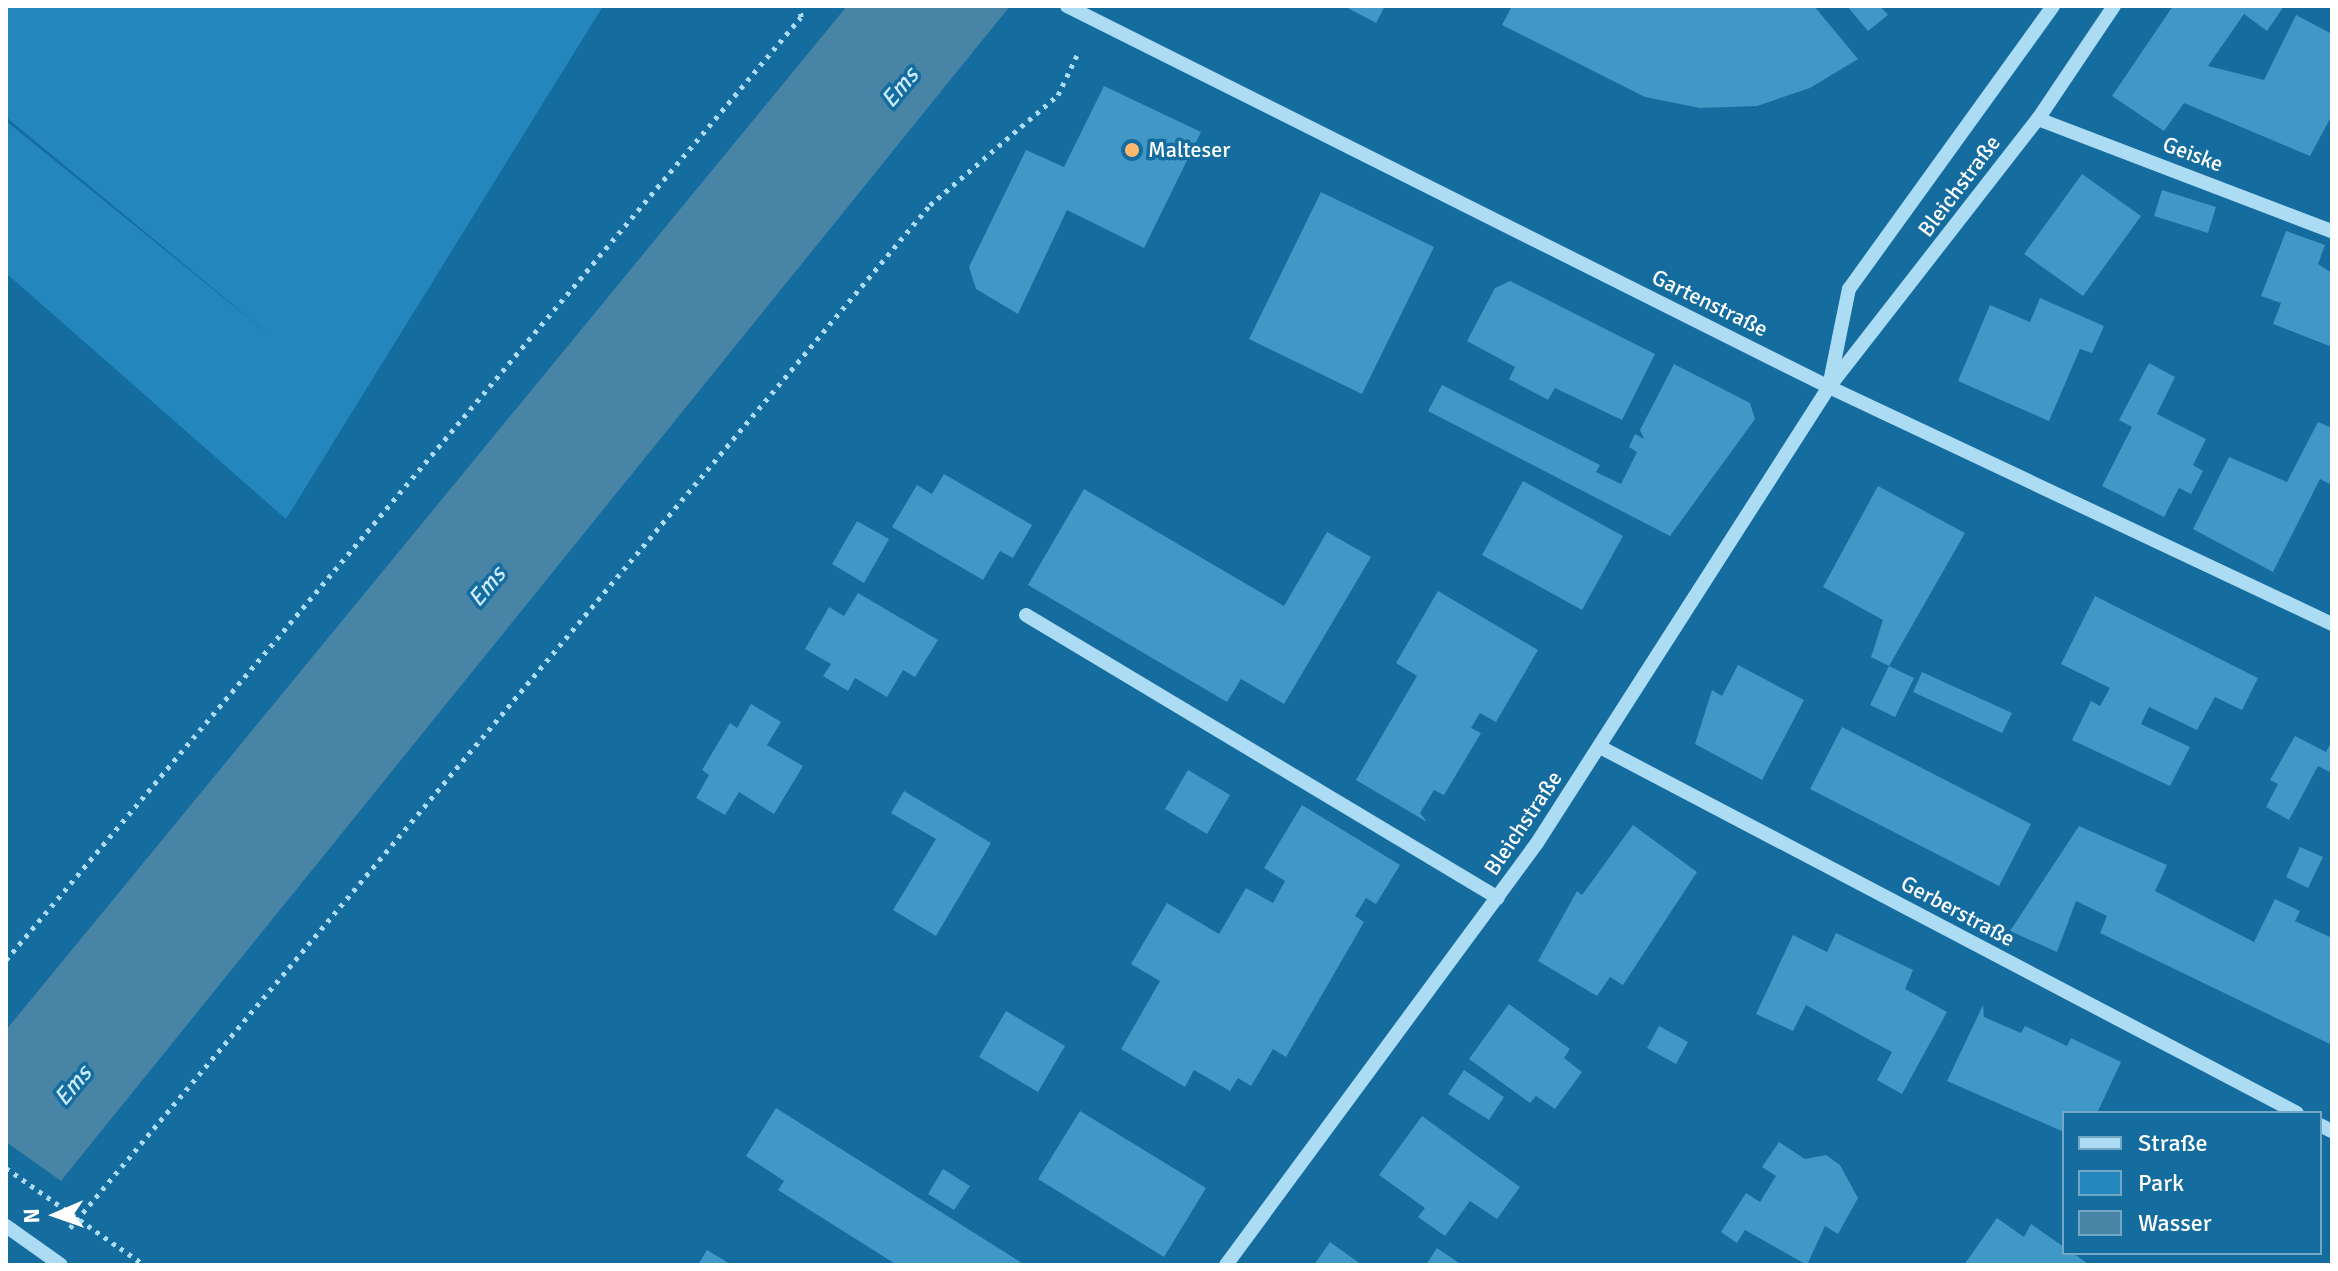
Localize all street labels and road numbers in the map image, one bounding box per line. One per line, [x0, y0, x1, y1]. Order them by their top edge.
street label: Bleichstraße [1912, 130, 2006, 242]
street label: Geiske [2159, 131, 2227, 177]
street label: Gartenstraße [1648, 264, 1772, 342]
street label: Bleichstraße [1478, 766, 1568, 880]
street label: Gerberstraße [1897, 870, 2019, 952]

